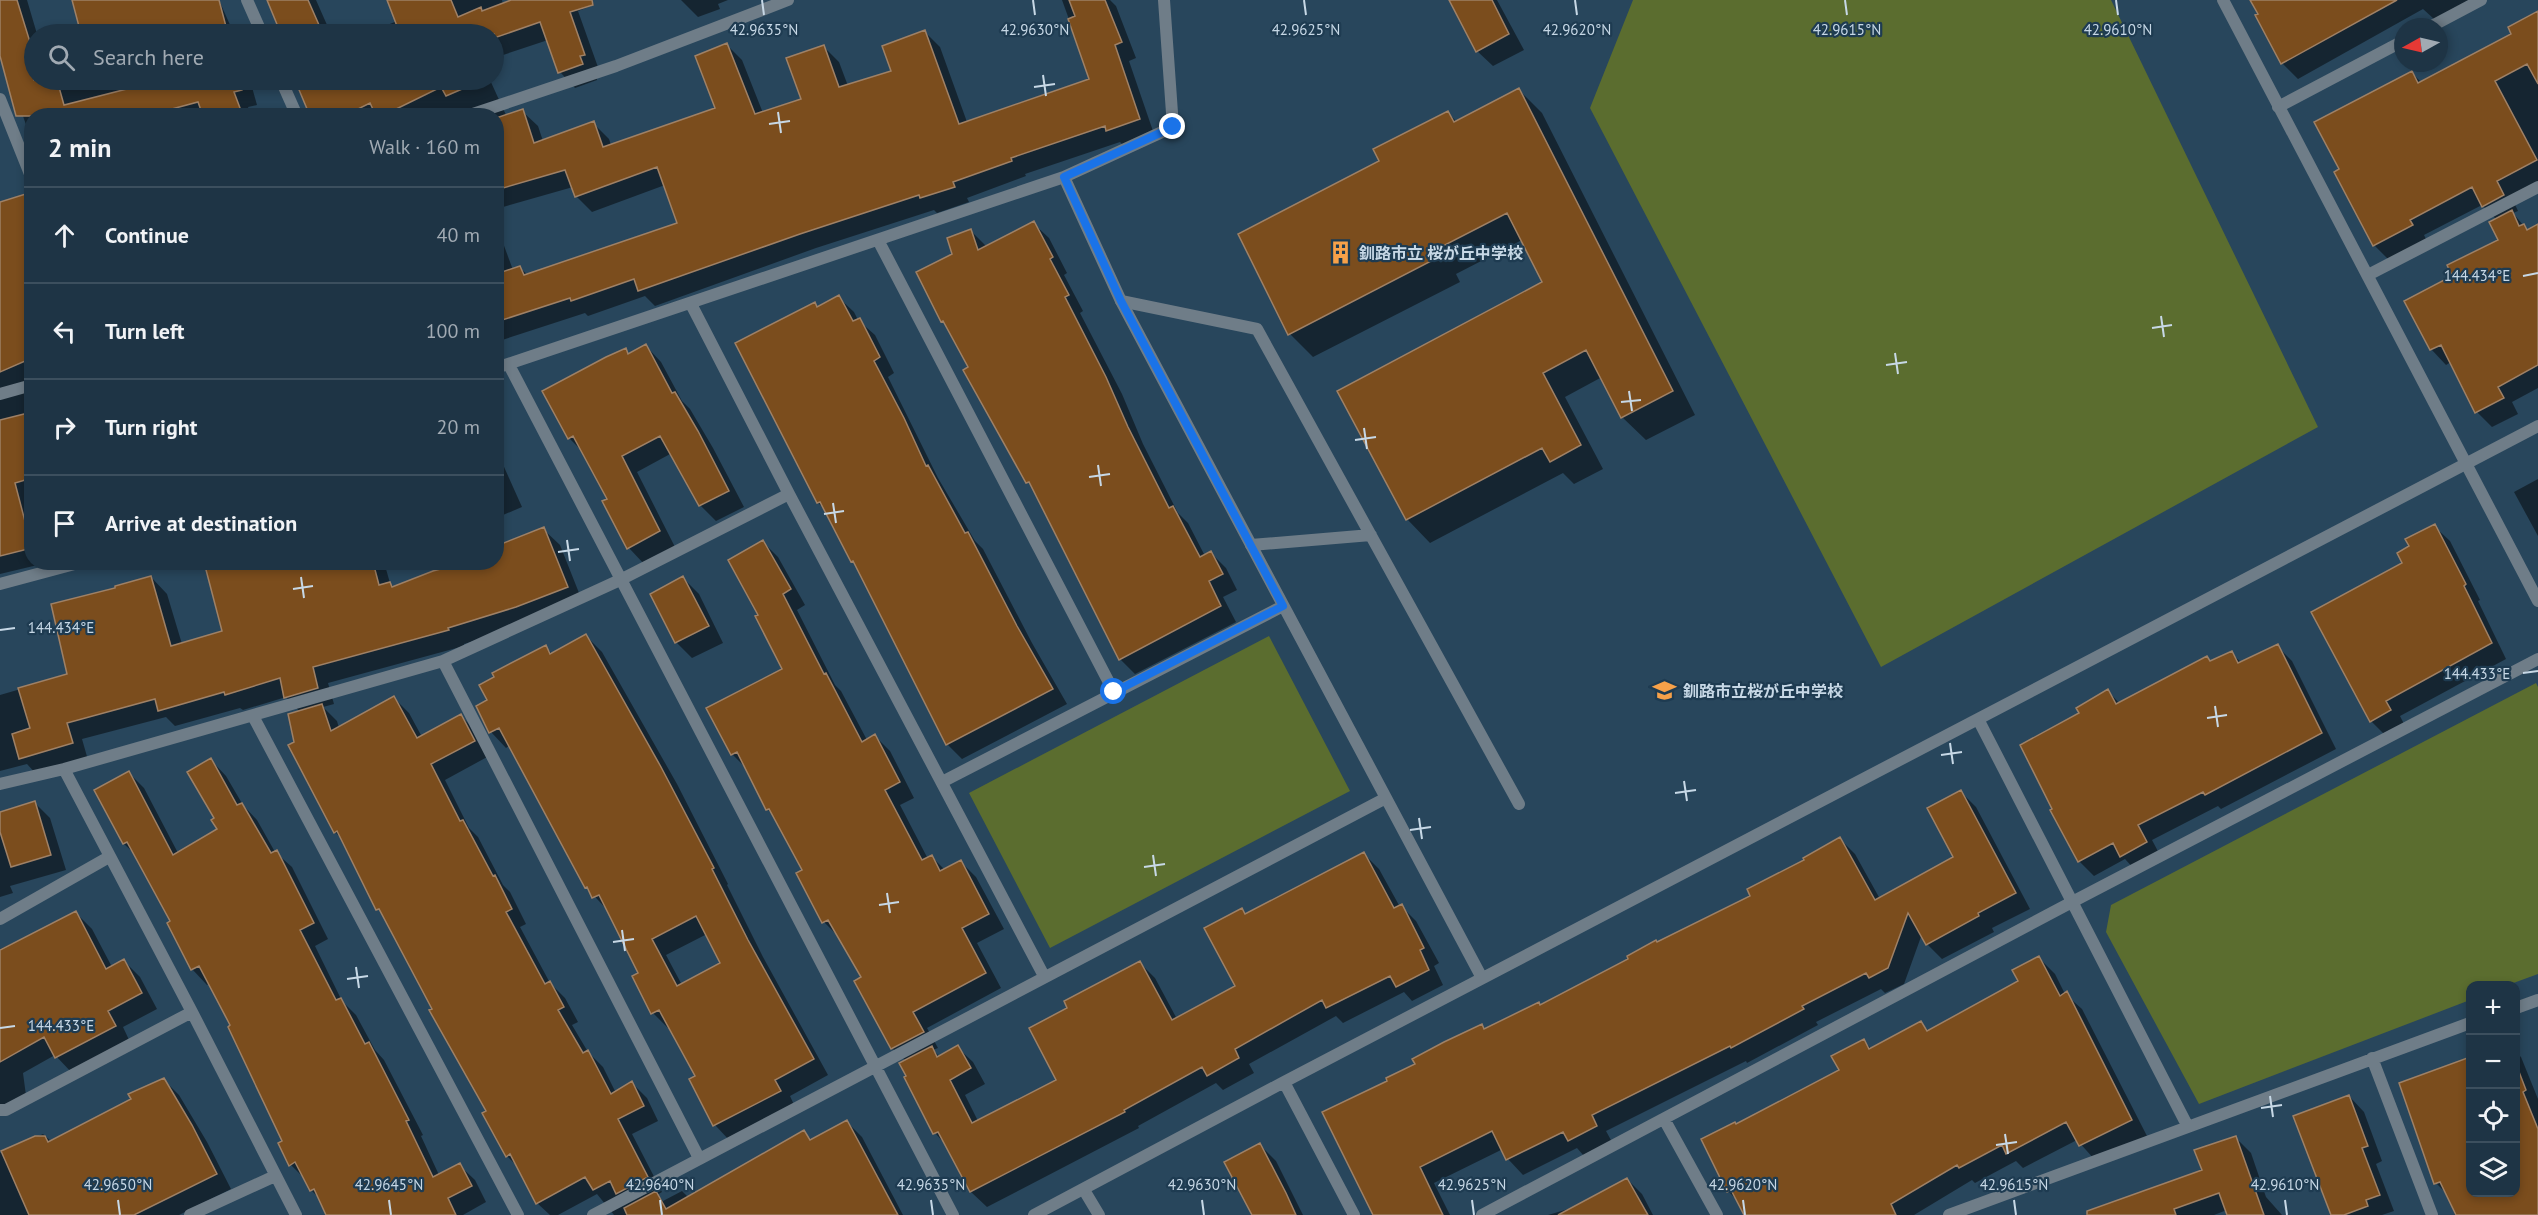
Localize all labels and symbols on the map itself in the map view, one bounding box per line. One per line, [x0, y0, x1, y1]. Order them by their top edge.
north arrow [2394, 18, 2448, 72]
text: 42.9635°N [730, 20, 798, 39]
text: 42.9630°N [1001, 20, 1069, 39]
text: 42.9625°N [1272, 20, 1340, 39]
text: 42.9620°N [1543, 20, 1611, 39]
text: 42.9615°N [1813, 20, 1881, 39]
text: 42.9610°N [2084, 20, 2152, 39]
route end [1159, 113, 1185, 139]
building icon: 釧路市立 桜が丘中学校 [1328, 240, 1354, 266]
place label: 釧路市立 桜が丘中学校 [1359, 243, 1523, 263]
text: 144.434°E [2444, 266, 2510, 285]
text: 144.434°E [28, 618, 94, 637]
text: 144.433°E [2444, 664, 2510, 683]
route start [1100, 678, 1126, 704]
school or university icon: 釧路市立桜が丘中学校 [1652, 678, 1678, 704]
place label: 釧路市立桜が丘中学校 [1683, 681, 1843, 701]
text: 144.433°E [28, 1016, 94, 1035]
text: 42.9650°N [84, 1175, 152, 1194]
text: 42.9645°N [355, 1175, 423, 1194]
text: 42.9640°N [626, 1175, 694, 1194]
text: 42.9635°N [897, 1175, 965, 1194]
text: 42.9630°N [1168, 1175, 1236, 1194]
text: 42.9625°N [1438, 1175, 1506, 1194]
text: 42.9620°N [1709, 1175, 1777, 1194]
text: 42.9615°N [1980, 1175, 2048, 1194]
text: 42.9610°N [2251, 1175, 2319, 1194]

